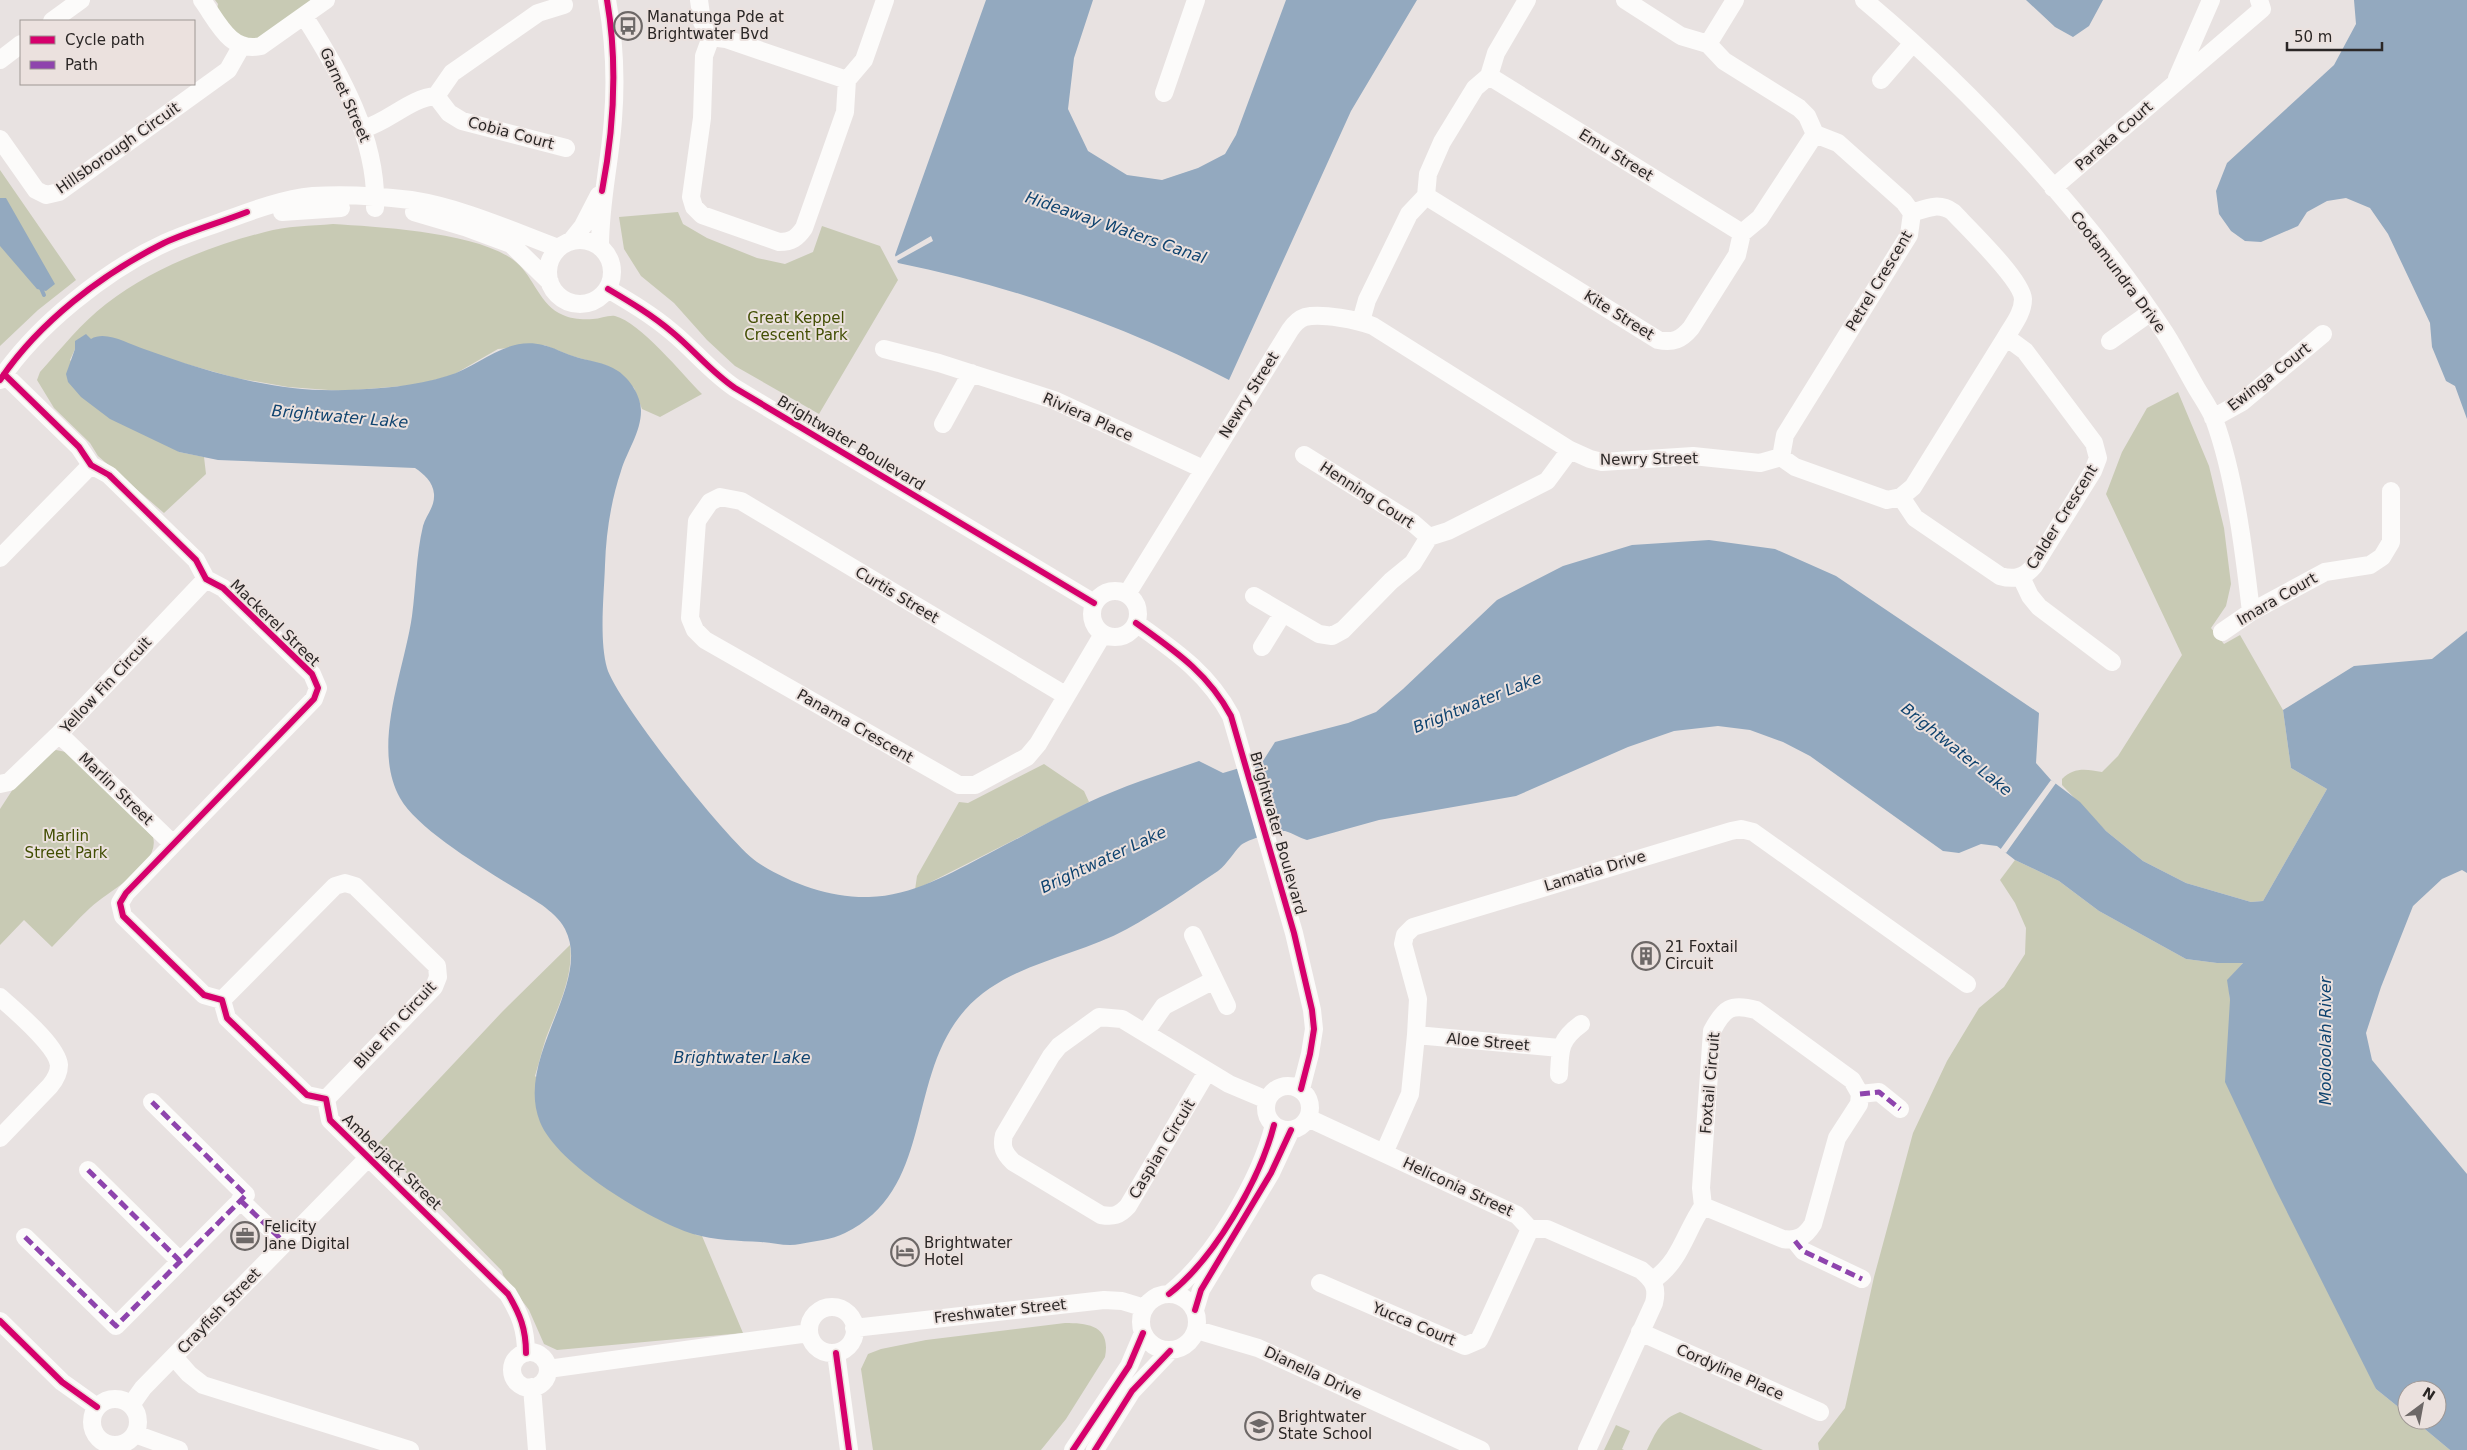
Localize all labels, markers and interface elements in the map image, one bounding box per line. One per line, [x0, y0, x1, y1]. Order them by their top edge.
place label: Manatunga Pde at Brightwater Bvd [647, 8, 784, 43]
bus stop icon: Manatunga Pde at Brightwater Bvd [613, 11, 643, 41]
legend [20, 20, 195, 85]
scale bar [2287, 20, 2382, 52]
text: 50 m [2294, 28, 2332, 46]
text: Cycle path [65, 31, 145, 49]
street label: Garnet Street [316, 45, 374, 145]
text: Path [65, 56, 98, 74]
street label: Paraka Court [2072, 97, 2156, 174]
street label: Hillsborough Circuit [53, 98, 183, 198]
street label: Cobia Court [466, 113, 556, 153]
street label: Emu Street [1576, 125, 1656, 185]
water label: Hideaway Waters Canal [1023, 188, 1209, 268]
street label: Cootamundra Drive [2067, 208, 2169, 336]
street label: Petrel Crescent [1842, 227, 1916, 334]
street label: Kite Street [1581, 286, 1658, 344]
park label: Great Keppel Crescent Park [744, 309, 848, 344]
street label: Ewinga Court [2224, 339, 2314, 415]
street label: Newry Street [1215, 349, 1283, 441]
street label: Riviera Place [1040, 389, 1136, 445]
street label: Brightwater Boulevard [774, 392, 928, 494]
water label: Brightwater Lake [271, 401, 409, 432]
street label: Newry Street [1600, 449, 1698, 469]
street label: Henning Court [1317, 458, 1418, 532]
street label: Calder Crescent [2023, 461, 2101, 573]
street label: Curtis Street [852, 563, 942, 627]
street label: Imara Court [2234, 569, 2320, 629]
street label: Mackerel Street [227, 576, 324, 670]
street label: Yellow Fin Circuit [56, 633, 155, 738]
water label: Brightwater Lake [1410, 668, 1544, 737]
street label: Panama Crescent [794, 685, 916, 767]
water label: Brightwater Lake [1897, 699, 2016, 800]
street label: Marlin Street [75, 749, 157, 829]
street label: Brightwater Boulevard [1246, 749, 1310, 917]
water label: Brightwater Lake [1037, 822, 1169, 897]
park label: Marlin Street Park [25, 827, 108, 862]
street label: Lamatia Drive [1542, 847, 1648, 895]
place label: 21 Foxtail Circuit [1665, 938, 1738, 973]
building icon: 21 Foxtail Circuit [1631, 941, 1661, 971]
water label: Mooloolah River [2316, 975, 2335, 1105]
street label: Blue Fin Circuit [350, 978, 440, 1072]
street label: Aloe Street [1446, 1029, 1530, 1055]
street label: Foxtail Circuit [1697, 1031, 1723, 1135]
water label: Brightwater Lake [673, 1048, 811, 1067]
street label: Caspian Circuit [1125, 1096, 1199, 1202]
street label: Amberjack Street [339, 1110, 445, 1214]
street label: Heliconia Street [1400, 1154, 1516, 1220]
place label: Felicity Jane Digital [263, 1218, 350, 1253]
office icon: Felicity Jane Digital [230, 1221, 260, 1251]
place label: Brightwater Hotel [924, 1234, 1013, 1269]
hotel icon: Brightwater Hotel [890, 1237, 920, 1267]
street label: Crayfish Street [174, 1264, 264, 1357]
street label: Freshwater Street [933, 1295, 1067, 1327]
street label: Yucca Court [1369, 1298, 1458, 1350]
street label: Cordyline Place [1674, 1340, 1786, 1404]
street label: Dianella Drive [1261, 1342, 1365, 1404]
north arrow [2397, 1380, 2447, 1430]
text: N [2420, 1384, 2438, 1404]
place label: Brightwater State School [1278, 1408, 1372, 1443]
school or university icon: Brightwater State School [1244, 1411, 1274, 1441]

